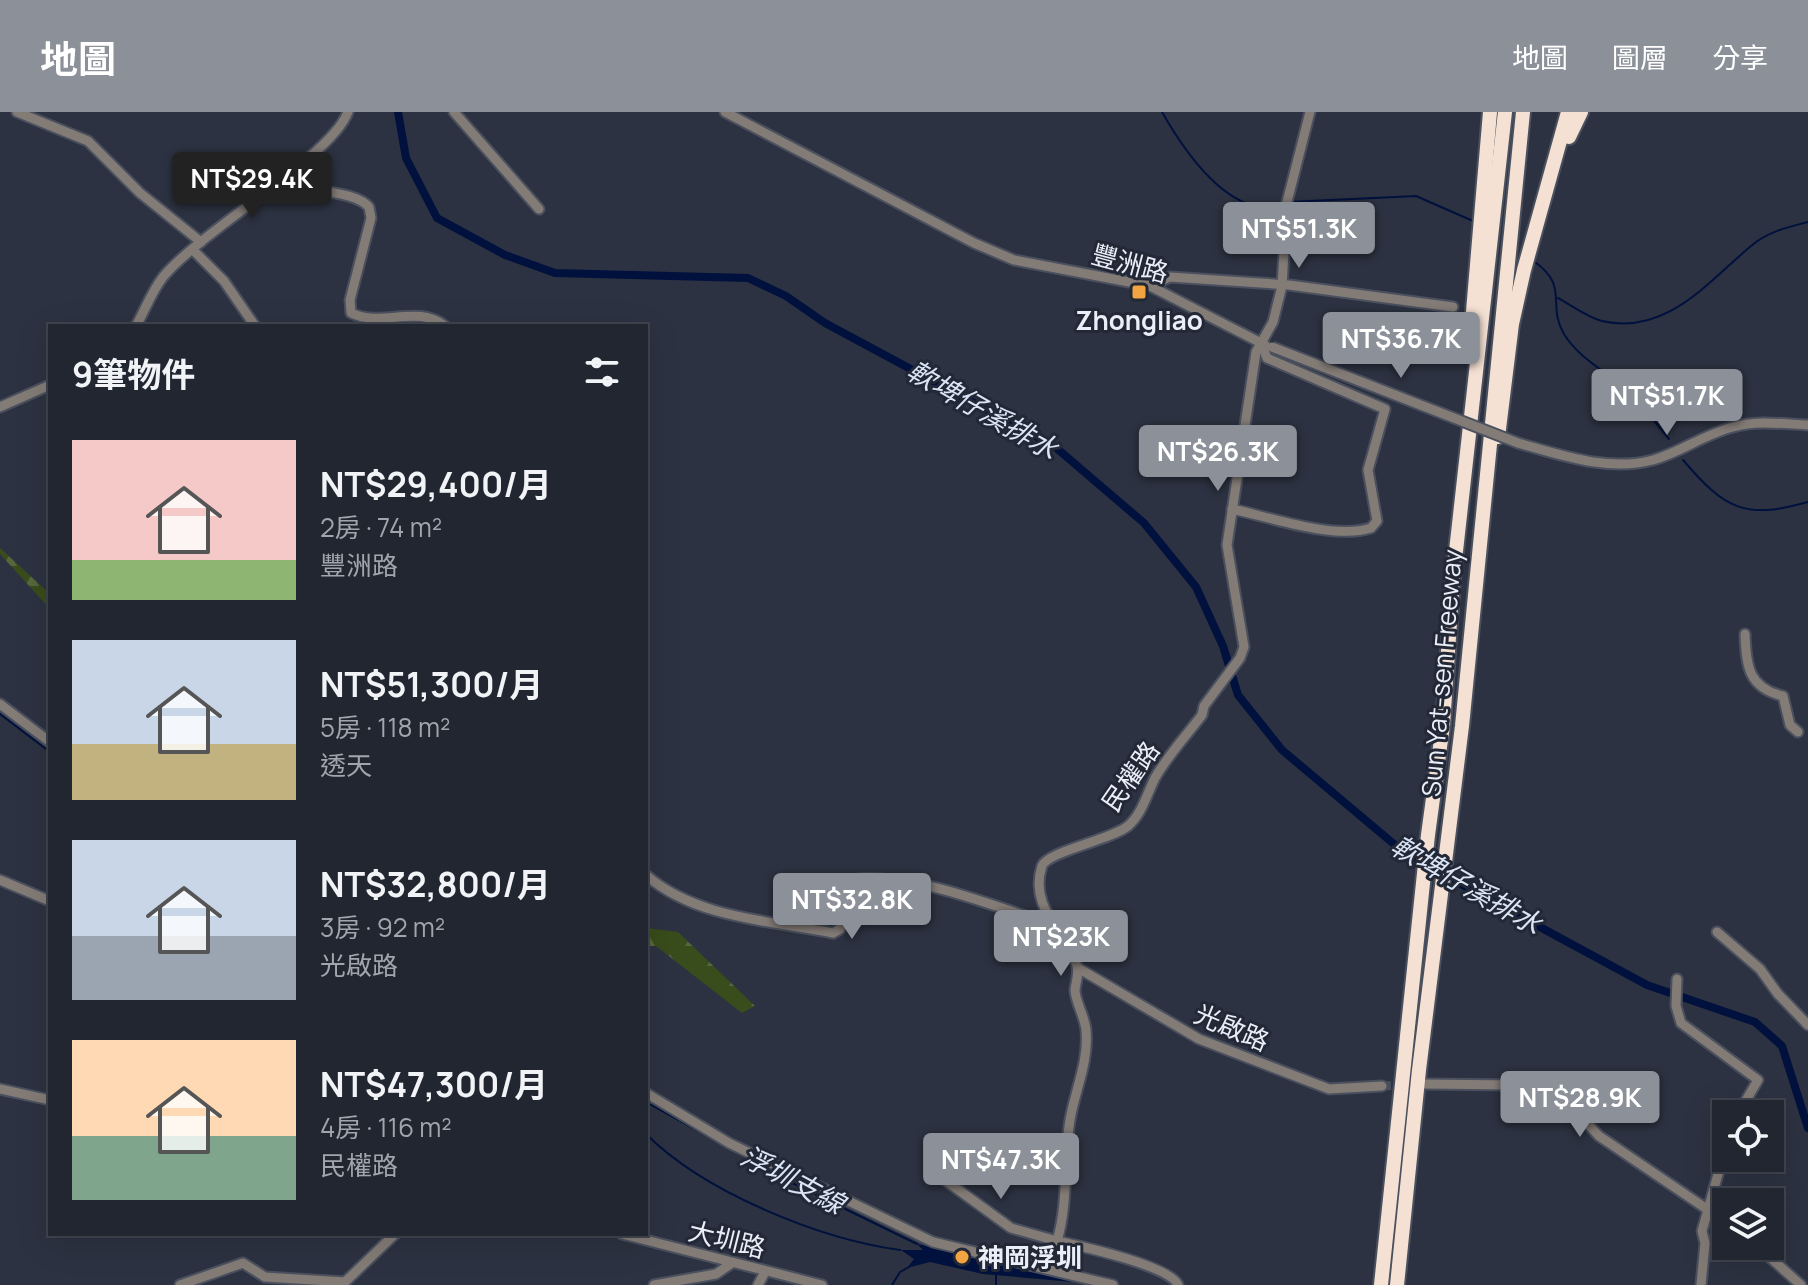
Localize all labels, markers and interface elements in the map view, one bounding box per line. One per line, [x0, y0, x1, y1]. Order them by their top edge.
text: 地圖 [40, 32, 116, 84]
text: 地圖 [1512, 38, 1568, 76]
text: 圖層 [1612, 38, 1668, 76]
text: 分享 [1712, 38, 1768, 76]
pin: NT$29.4K [169, 152, 335, 220]
text: NT$29.4K [191, 160, 313, 196]
pin: NT$51.3K [1216, 202, 1382, 270]
text: NT$51.3K [1241, 210, 1357, 246]
street label: 豐洲路 [1088, 236, 1172, 290]
marker: Zhongliao [1130, 283, 1148, 301]
place label: Zhongliao [1075, 302, 1203, 338]
pin: NT$36.7K [1318, 312, 1484, 380]
text: NT$36.7K [1341, 320, 1461, 356]
icon: filters [580, 350, 624, 394]
text: 9筆物件 [72, 351, 195, 397]
water label: 軟埤仔溪排水 [901, 351, 1067, 468]
pin: NT$51.7K [1584, 369, 1750, 437]
text: NT$51.7K [1610, 377, 1724, 413]
pin: NT$26.3K [1135, 425, 1301, 493]
text: NT$26.3K [1157, 433, 1279, 469]
text: NT$29,400/月 [320, 461, 552, 507]
icon: home [136, 472, 232, 568]
text: 2房 · 74 m² [320, 509, 442, 545]
text: 豐洲路 [320, 547, 398, 583]
street label: Sun Yat-sen Freeway [1412, 548, 1470, 798]
text: NT$51,300/月 [320, 661, 543, 707]
icon: home [136, 672, 232, 768]
text: 5房 · 118 m² [320, 709, 450, 745]
street label: 民權路 [1093, 734, 1167, 818]
text: 透天 [320, 747, 372, 783]
water label: 軟埤仔溪排水 [1385, 826, 1551, 943]
text: NT$32,800/月 [320, 861, 551, 907]
icon: home [136, 872, 232, 968]
pin: NT$32.8K [769, 873, 935, 941]
text: NT$32.8K [791, 881, 913, 917]
text: 3房 · 92 m² [320, 909, 445, 945]
pin: NT$23K [996, 910, 1126, 978]
text: NT$23K [1012, 918, 1110, 954]
text: 光啟路 [320, 947, 398, 983]
street label: 光啟路 [1189, 995, 1275, 1059]
text: NT$47,300/月 [320, 1061, 548, 1107]
pin: NT$28.9K [1497, 1071, 1663, 1139]
icon: home [136, 1072, 232, 1168]
text: NT$28.9K [1518, 1079, 1642, 1115]
map controls [1712, 1100, 1784, 1260]
button: locate [1712, 1100, 1784, 1172]
text: 4房 · 116 m² [320, 1109, 452, 1145]
pin: NT$47.3K [918, 1133, 1084, 1201]
water label: 浮圳支線 [735, 1136, 854, 1223]
text: NT$47.3K [941, 1141, 1061, 1177]
text: 民權路 [320, 1147, 398, 1183]
button: layers [1712, 1188, 1784, 1260]
street label: 大圳路 [685, 1212, 769, 1266]
place label: 神岡浮圳 [978, 1239, 1082, 1275]
marker: 神岡浮圳 [953, 1248, 971, 1266]

